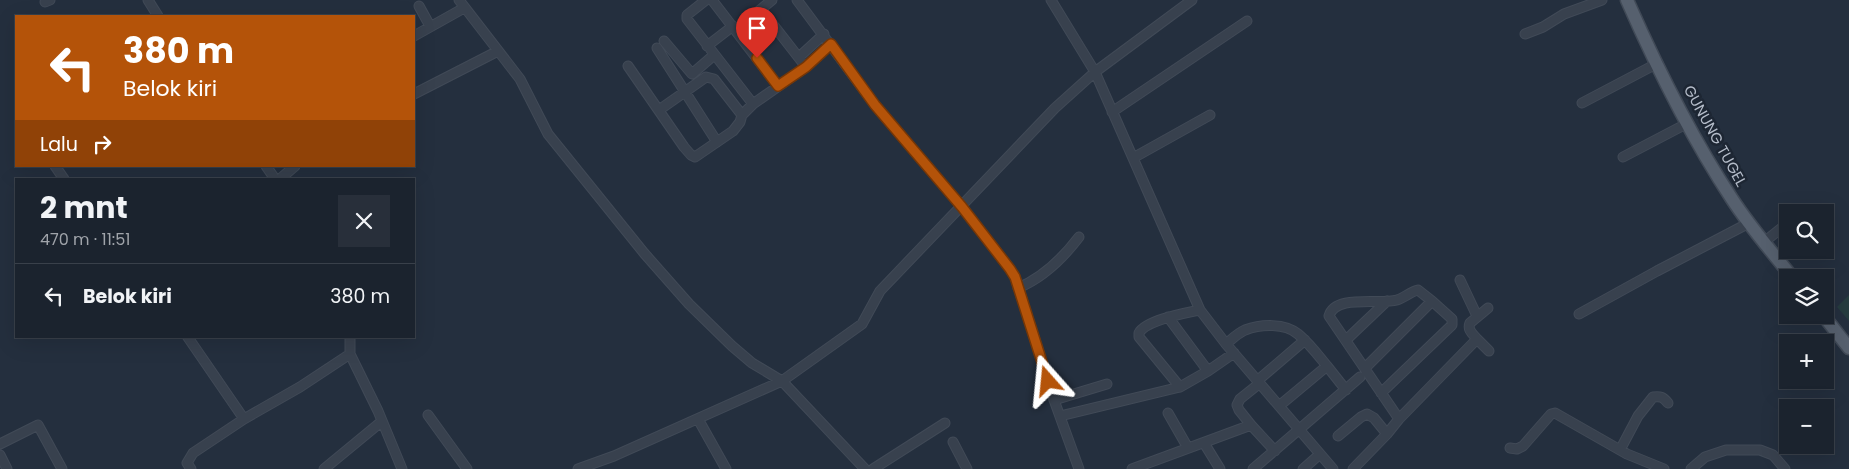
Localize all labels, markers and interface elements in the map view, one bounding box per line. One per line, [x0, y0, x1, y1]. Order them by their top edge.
pin [736, 7, 778, 58]
icon: arrive [743, 14, 771, 42]
text: 380 m [123, 26, 234, 75]
icon: left [40, 35, 105, 100]
text: Belok kiri [123, 73, 217, 104]
street label: GUNUNG TUGEL [1679, 81, 1752, 191]
icon: right [88, 130, 116, 158]
text: Lalu [40, 131, 78, 158]
text: 2 mnt [40, 186, 128, 229]
button: close [338, 195, 390, 247]
map controls [1779, 204, 1834, 454]
button: search [1779, 204, 1834, 259]
text: 470 m · 11:51 [40, 228, 130, 251]
button: layers [1779, 269, 1834, 324]
icon: left [40, 282, 68, 310]
text: Belok kiri [83, 283, 172, 310]
text: 380 m [330, 283, 390, 310]
button: + [1779, 334, 1834, 389]
position arrow [1021, 354, 1073, 406]
button: − [1779, 399, 1834, 454]

